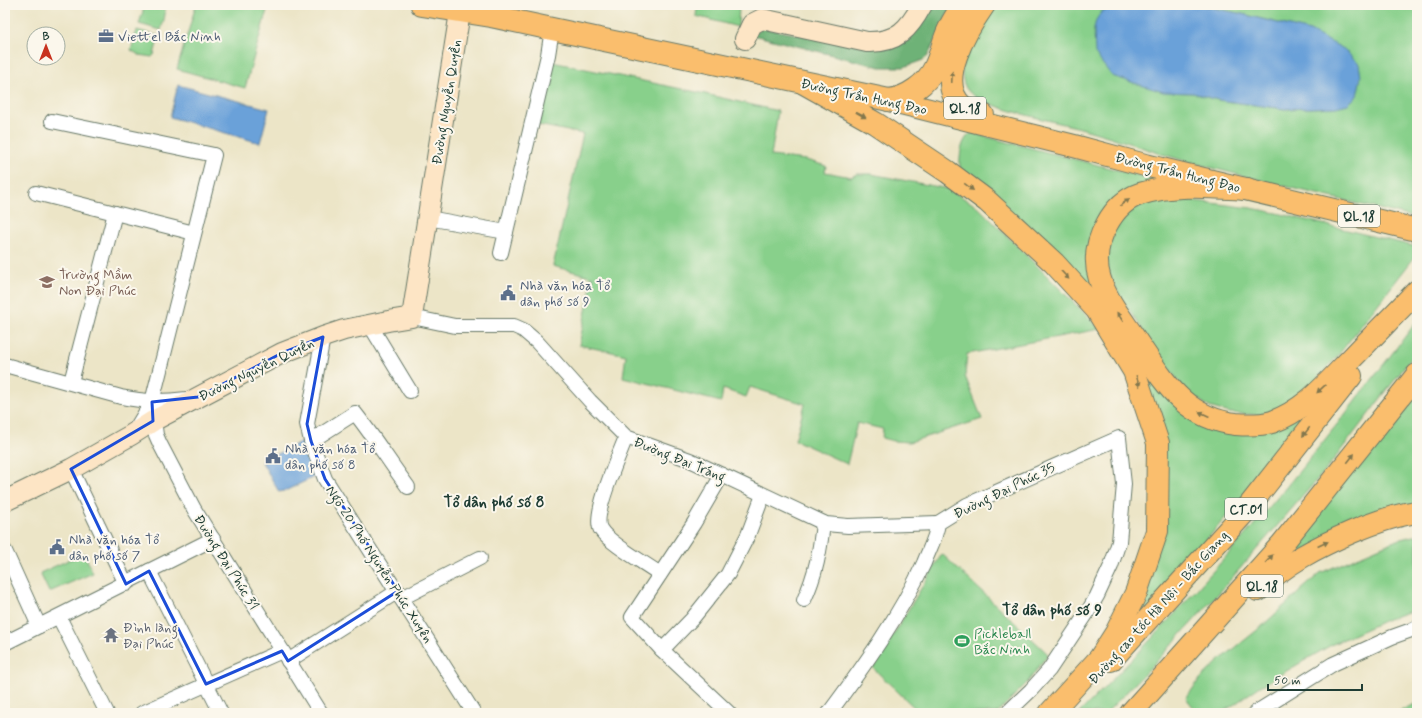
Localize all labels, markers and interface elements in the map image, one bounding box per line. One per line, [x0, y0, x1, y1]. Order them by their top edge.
north arrow [26, 26, 66, 66]
office icon: Viettel Bắc Ninh [97, 27, 115, 45]
place label: Viettel Bắc Ninh [118, 28, 221, 46]
text: B [43, 30, 50, 44]
street label: Đường Nguyễn Quyền [428, 38, 468, 166]
one-way arrow [948, 71, 955, 83]
street label: Đường Trần Hưng Đạo [799, 75, 928, 121]
road number: QL.18 [944, 97, 986, 119]
one-way arrow [855, 111, 867, 118]
street label: Đường Trần Hưng Đạo [1113, 149, 1242, 199]
one-way arrow [963, 183, 974, 192]
one-way arrow [1120, 198, 1131, 206]
road number: QL.18 [1338, 205, 1380, 227]
place label: Trường Mầm Non Đại Phúc [59, 266, 137, 300]
one-way arrow [1060, 270, 1070, 280]
school or university icon: Trường Mầm Non Đại Phúc [38, 273, 56, 291]
place label: Nhà văn hóa Tổ dân phố số 9 [520, 277, 610, 311]
public building icon: Nhà văn hóa Tổ dân phố số 9 [499, 284, 517, 302]
one-way arrow [1116, 311, 1124, 322]
street label: Đường Nguyễn Quyền [196, 334, 318, 407]
one-way arrow [1135, 376, 1141, 388]
one-way arrow [1316, 384, 1326, 394]
one-way arrow [1198, 411, 1209, 417]
one-way arrow [1302, 427, 1311, 438]
street label: Đường Đại Tráng [630, 433, 728, 488]
place label: Nhà văn hóa Tổ dân phố số 8 [285, 440, 375, 474]
public building icon: Nhà văn hóa Tổ dân phố số 8 [264, 447, 282, 465]
one-way arrow [1347, 452, 1355, 463]
street label: Đường Đại Phúc 35 [951, 459, 1059, 525]
street label: Ngõ 20 Phố Nguyễn Phúc Xuyên [320, 482, 437, 648]
district label: Tổ dân phố số 8 [443, 492, 545, 513]
road number: CT.01 [1225, 498, 1267, 520]
street label: Đường Đại Phúc 31 [188, 511, 263, 615]
street label: Đường cao tốc Hà Nội - Bắc Giang [1085, 527, 1234, 690]
place label: Nhà văn hóa Tổ dân phố số 7 [69, 531, 159, 565]
public building icon: Nhà văn hóa Tổ dân phố số 7 [48, 538, 66, 556]
one-way arrow [1317, 541, 1329, 548]
one-way arrow [1265, 554, 1274, 564]
road number: QL.18 [1241, 575, 1283, 597]
district label: Tổ dân phố số 9 [1002, 600, 1102, 621]
place label: Đình làng Đại Phúc [123, 619, 178, 653]
place label: Pickleball Bắc Ninh [974, 625, 1032, 659]
temple icon: Đình làng Đại Phúc [102, 626, 120, 644]
sports icon: Pickleball Bắc Ninh [953, 632, 971, 650]
scale bar [1268, 666, 1362, 692]
text: 50 m [1274, 673, 1301, 689]

